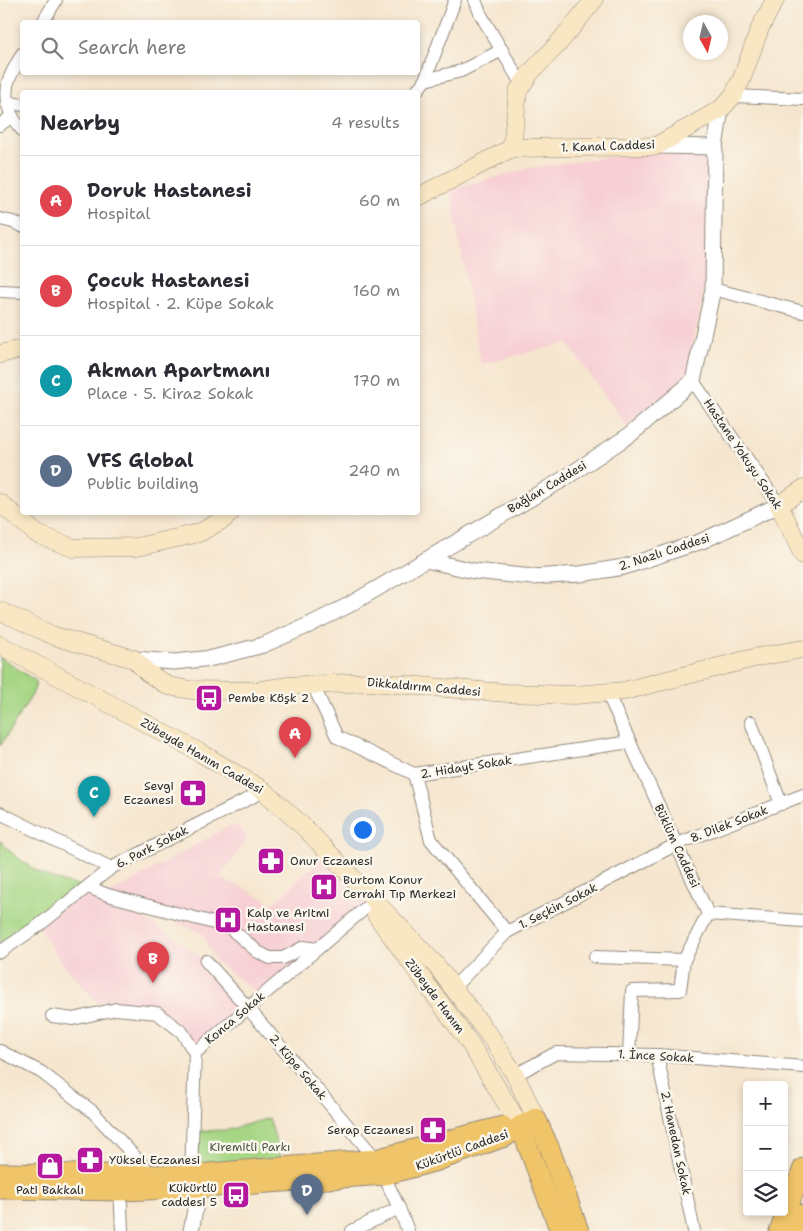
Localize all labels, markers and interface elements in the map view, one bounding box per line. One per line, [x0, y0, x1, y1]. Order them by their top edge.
north arrow [683, 15, 728, 60]
search box [20, 20, 420, 75]
icon: search [38, 34, 66, 62]
text: Search here [78, 35, 187, 60]
text: Nearby [40, 109, 120, 137]
text: 4 results [331, 112, 400, 133]
street label: 1. Kanal Caddesi [561, 136, 655, 156]
text: Doruk Hastanesi [87, 178, 252, 203]
text: A [50, 190, 62, 211]
text: 60 m [359, 190, 400, 211]
text: Hospital [87, 203, 150, 224]
text: Çocuk Hastanesi [87, 268, 249, 293]
text: B [51, 280, 61, 301]
text: 160 m [353, 280, 400, 301]
text: Hospital · 2. Küpe Sokak [87, 293, 274, 314]
text: Akman Apartmanı [87, 358, 270, 383]
text: C [51, 370, 61, 391]
text: 170 m [353, 370, 400, 391]
text: Place · 5. Kiraz Sokak [87, 383, 254, 404]
street label: Hastane Yokuşu Sokak [700, 396, 786, 513]
text: VFS Global [87, 448, 194, 473]
street label: Bağlan Caddesi [505, 457, 589, 517]
text: D [50, 460, 62, 481]
text: 240 m [348, 460, 400, 481]
text: Public building [87, 473, 199, 494]
street label: 2. Nazlı Caddesi [616, 530, 712, 574]
street label: Dikkaldırım Caddesi [366, 674, 482, 700]
bus stop icon: Pembe Köşk 2 [194, 683, 224, 713]
place label: Pembe Köşk 2 [228, 690, 309, 706]
street label: Zübeyde Hanım Caddesi [138, 714, 266, 798]
pin: A [279, 717, 311, 758]
street label: 2. Hidayt Sokak [419, 752, 513, 782]
pin: C [78, 776, 110, 817]
place label: Sevgi Eczanesi [124, 778, 174, 808]
pharmacy icon: Sevgi Eczanesi [178, 778, 208, 808]
street label: Büklüm Caddesi [651, 802, 703, 890]
street label: 8. Dilek Sokak [688, 802, 770, 846]
your location [350, 817, 376, 843]
street label: 6. Park Sokak [113, 822, 191, 872]
pharmacy icon: Onur Eczanesi [256, 846, 286, 876]
place label: Onur Eczanesi [290, 853, 373, 869]
hospital icon: Burtom Konur Cerrahi Tıp Merkezi [309, 872, 339, 902]
place label: Burtom Konur Cerrahi Tıp Merkezi [343, 872, 456, 902]
street label: 1. Seçkin Sokak [516, 879, 600, 933]
hospital icon: Kalp ve Aritmi Hastanesi [213, 905, 243, 935]
place label: Kalp ve Aritmi Hastanesi [247, 905, 329, 935]
pin: B [137, 942, 169, 983]
street label: Zübeyde Hanım [402, 955, 468, 1037]
street label: Konca Sokak [202, 988, 268, 1048]
street label: 2. Küpe Sokak [266, 1031, 330, 1103]
street label: 1. İnce Sokak [617, 1046, 695, 1066]
map controls [743, 1081, 788, 1216]
button: + [743, 1081, 788, 1126]
street label: 2. Hanedan Sokak [657, 1089, 695, 1197]
pharmacy icon: Serap Eczanesi [418, 1115, 448, 1145]
place label: Serap Eczanesi [327, 1122, 414, 1138]
street label: Kükürtlü Caddesi [413, 1126, 511, 1174]
button: − [743, 1126, 788, 1171]
park label: Kiremitli Parkı [210, 1139, 290, 1155]
pharmacy icon: Yüksel Eczanesi [75, 1145, 105, 1175]
shop icon: Pati Bakkalı [35, 1151, 65, 1181]
place label: Yüksel Eczanesi [109, 1152, 200, 1168]
button: layers [743, 1171, 788, 1216]
pin: D [291, 1174, 323, 1215]
place label: Kükürtlü caddesi 5 [162, 1180, 217, 1210]
bus stop icon: Kükürtlü caddesi 5 [221, 1180, 251, 1210]
place label: Pati Bakkalı [16, 1182, 84, 1198]

